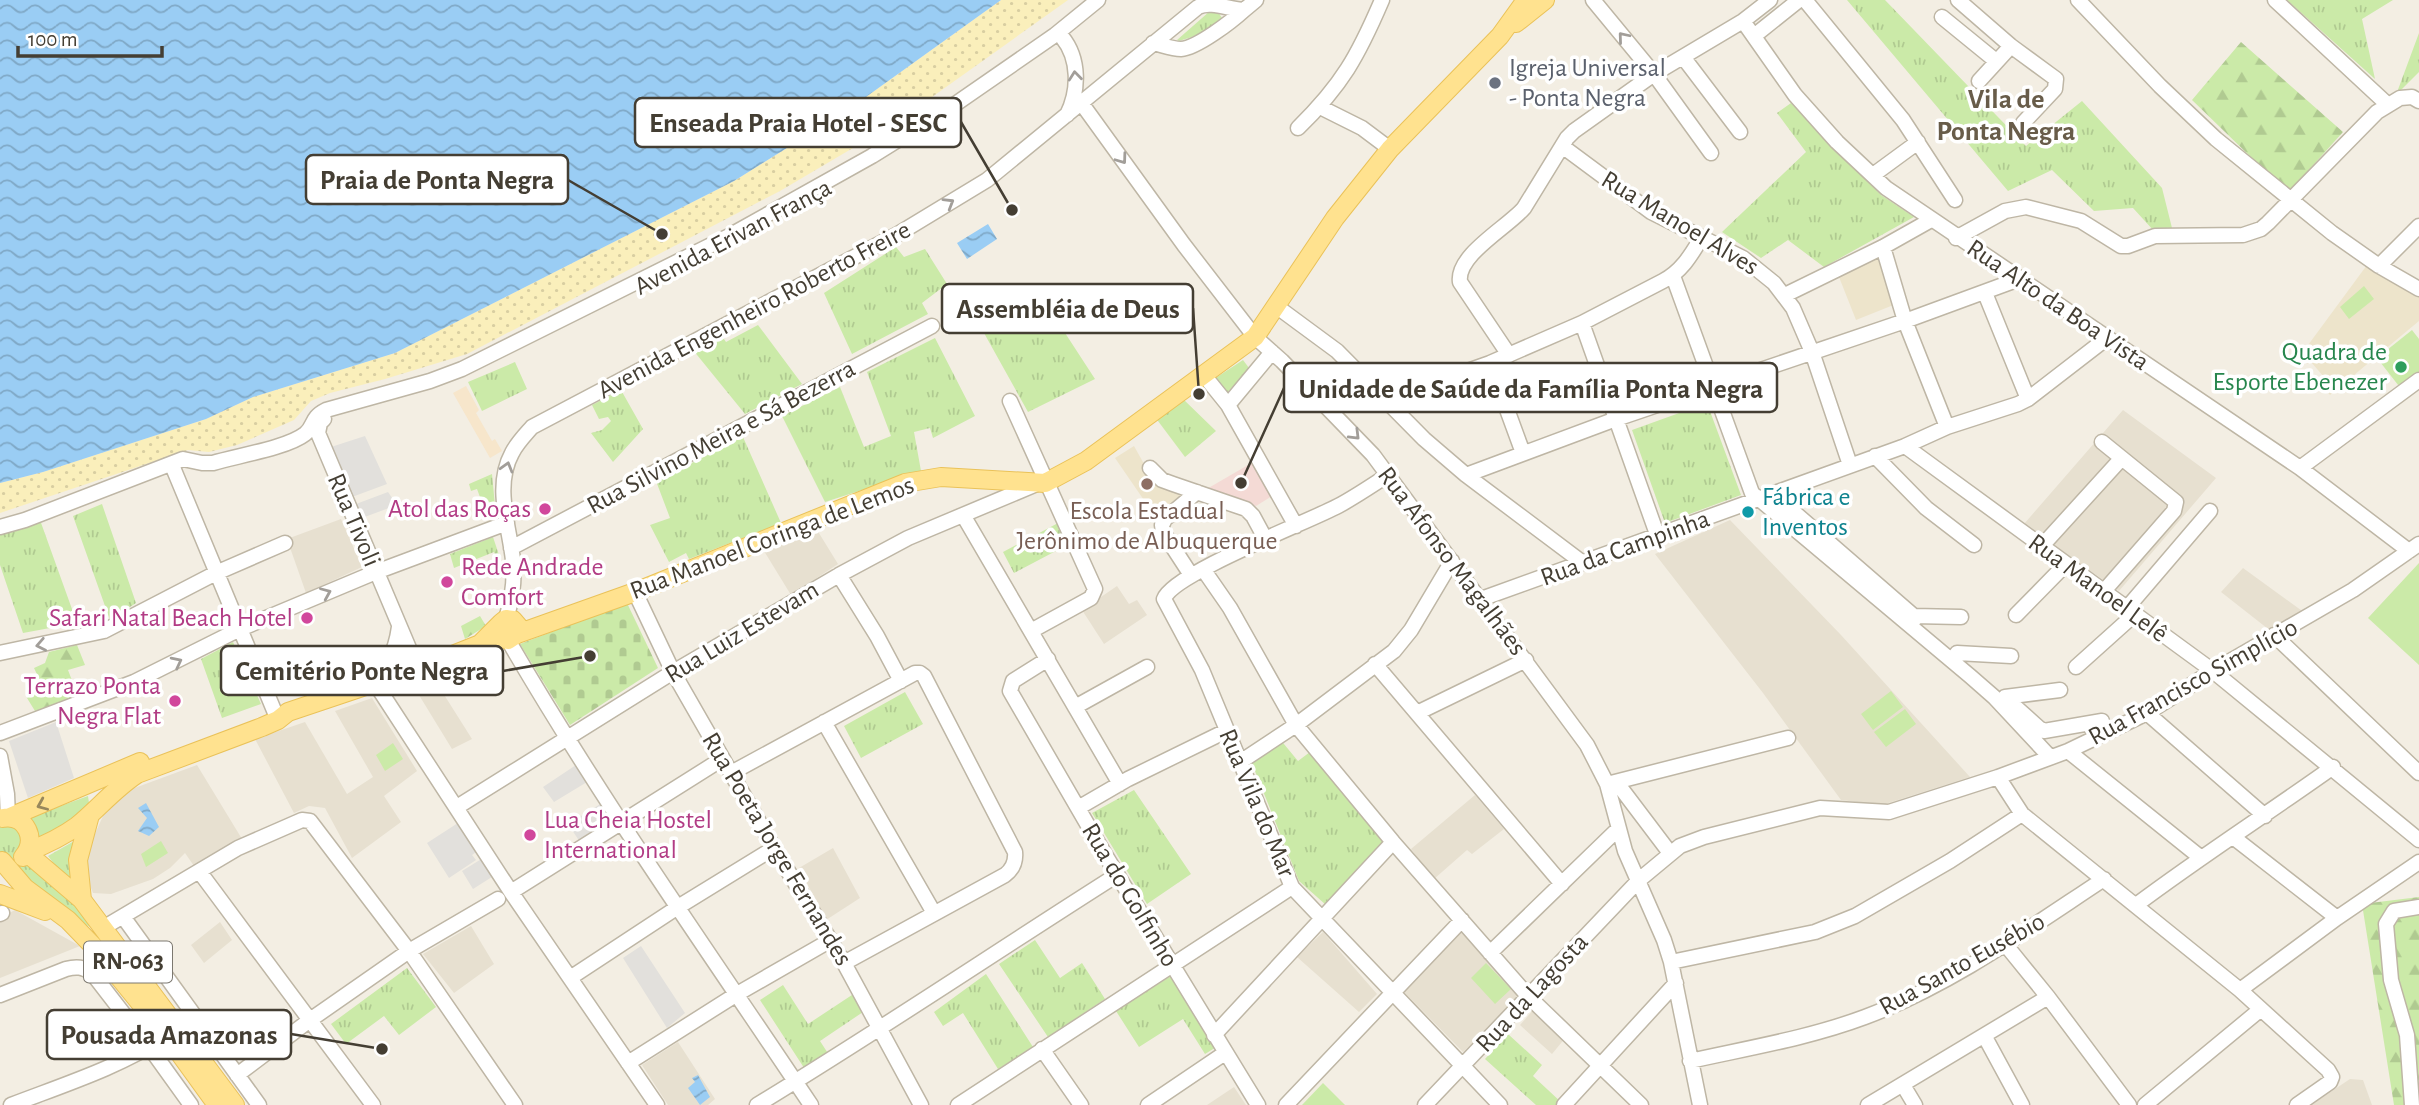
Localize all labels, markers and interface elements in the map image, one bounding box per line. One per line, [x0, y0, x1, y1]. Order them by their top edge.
scale bar [18, 14, 161, 58]
text: 100 m [28, 29, 78, 50]
one-way arrow [1619, 33, 1631, 46]
place label: Igreja Universal - Ponta Negra [1509, 55, 1666, 111]
one-way arrow [1067, 70, 1082, 82]
marker: Igreja Universal - Ponta Negra [1487, 75, 1503, 91]
district label: Vila de Ponta Negra [1936, 86, 2076, 146]
callout: Enseada Praia Hotel - SESC [635, 98, 961, 147]
text: Enseada Praia Hotel - SESC [649, 110, 947, 138]
one-way arrow [1114, 151, 1126, 164]
callout: Praia de Ponta Negra [306, 155, 568, 204]
street label: Rua Manoel Alves [1597, 166, 1763, 280]
text: Praia de Ponta Negra [320, 167, 554, 195]
street label: Avenida Erivan França [630, 174, 836, 300]
one-way arrow [942, 199, 955, 212]
street label: Avenida Engenheiro Roberto Freire [593, 216, 915, 404]
street label: Rua Alto da Boa Vista [1962, 235, 2154, 375]
callout: Assembléia de Deus [942, 284, 1193, 333]
text: Assembléia de Deus [956, 296, 1180, 324]
place label: Quadra de Esporte Ebenezer [2213, 339, 2388, 395]
street label: Rua Silvino Meira e Sá Bezerra [583, 355, 859, 519]
marker: Quadra de Esporte Ebenezer [2393, 359, 2409, 375]
callout: Unidade de Saúde da Família Ponta Negra [1284, 363, 1777, 412]
text: Unidade de Saúde da Família Ponta Negra [1299, 376, 1763, 404]
one-way arrow [1346, 426, 1359, 439]
one-way arrow [499, 461, 514, 473]
street label: Rua Afonso Magalhães [1373, 462, 1531, 660]
street label: Rua Tivoli [323, 470, 385, 570]
street label: Rua Manoel Coringa de Lemos [626, 472, 918, 604]
marker: Escola Estadual Jerônimo de Albuquerque [1139, 476, 1155, 492]
place label: Fábrica e Inventos [1762, 484, 1850, 540]
place label: Atol das Roças [388, 496, 531, 522]
place label: Escola Estadual Jerônimo de Albuquerque [1016, 498, 1278, 554]
marker: Atol das Roças [537, 501, 553, 517]
marker: Fábrica e Inventos [1740, 504, 1756, 520]
street label: Rua da Campinha [1537, 505, 1713, 591]
street label: Rua Manoel Lelê [2024, 529, 2172, 647]
place label: Rede Andrade Comfort [461, 554, 603, 610]
marker: Rede Andrade Comfort [439, 574, 455, 590]
street label: Rua Luiz Estevam [661, 576, 823, 688]
one-way arrow [318, 587, 331, 601]
place label: Safari Natal Beach Hotel [49, 605, 293, 631]
marker: Safari Natal Beach Hotel [299, 610, 315, 626]
street label: Rua Francisco Simplício [2084, 614, 2302, 750]
one-way arrow [35, 637, 47, 652]
callout: Cemitério Ponte Negra [221, 646, 503, 695]
one-way arrow [170, 656, 182, 670]
text: Cemitério Ponte Negra [235, 658, 489, 686]
place label: Terrazo Ponta Negra Flat [23, 673, 161, 729]
marker: Terrazo Ponta Negra Flat [167, 693, 183, 709]
street label: Rua Vila do Mar [1214, 725, 1300, 881]
street label: Rua Poeta Jorge Fernandes [697, 728, 857, 970]
one-way arrow [37, 797, 49, 811]
place label: Lua Cheia Hostel International [544, 807, 712, 863]
street label: Rua do Golfinho [1077, 819, 1183, 971]
marker: Lua Cheia Hostel International [522, 827, 538, 843]
street label: Rua Santo Eusébio [1875, 908, 2049, 1020]
street label: Rua da Lagosta [1471, 929, 1593, 1057]
road number: RN-063 [84, 942, 172, 982]
callout: Pousada Amazonas [47, 1010, 291, 1059]
text: Pousada Amazonas [61, 1022, 277, 1050]

